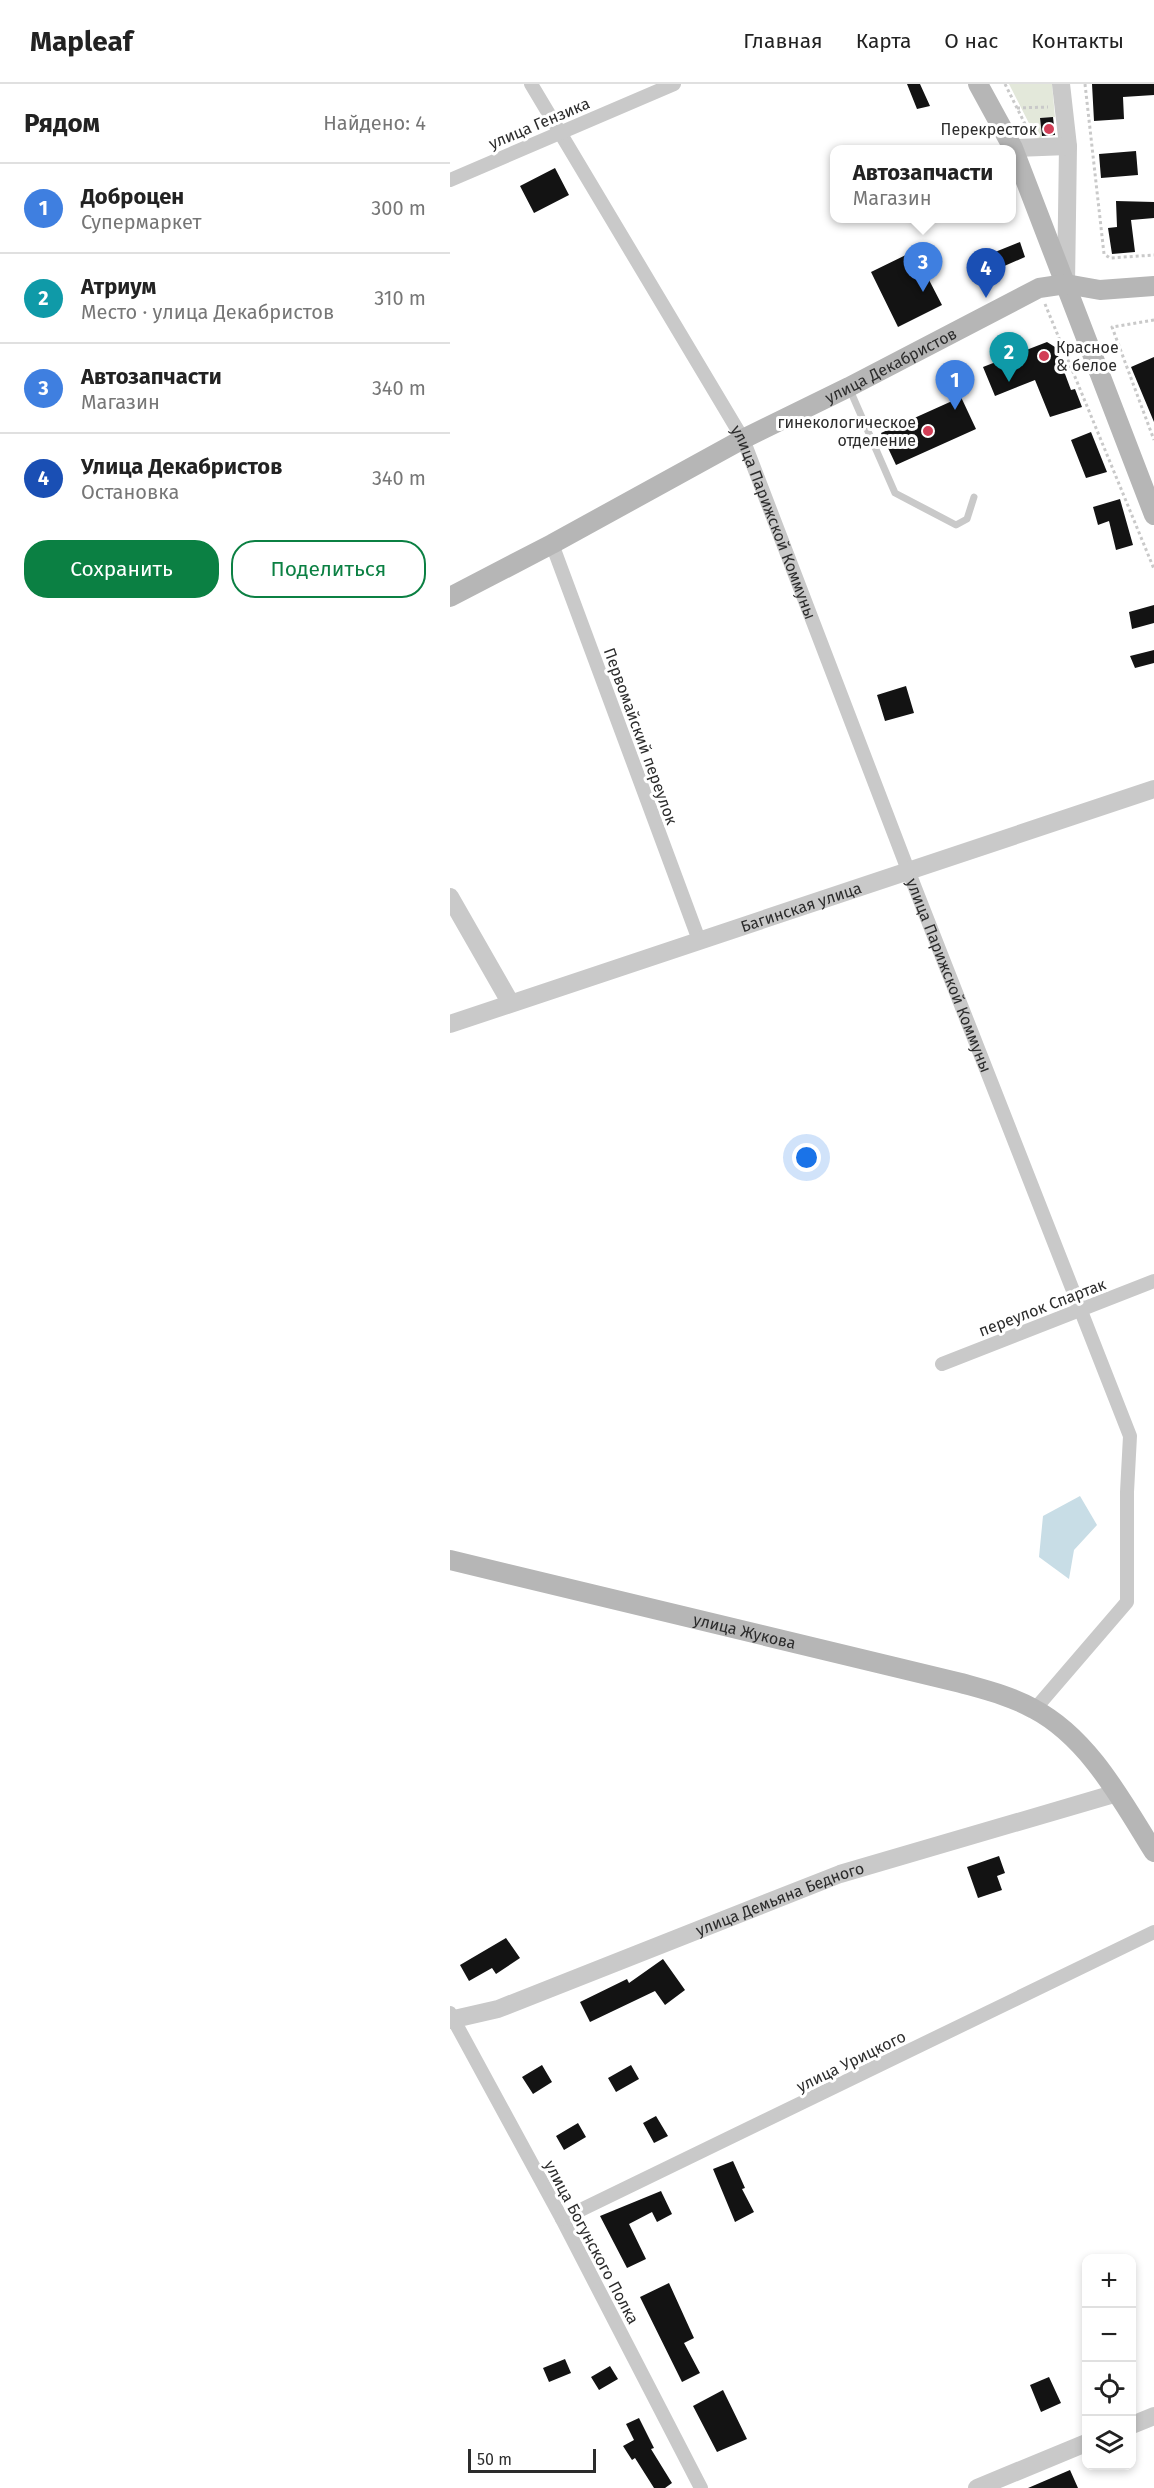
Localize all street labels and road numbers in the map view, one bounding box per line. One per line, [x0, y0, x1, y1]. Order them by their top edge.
street label: улица Гензика [486, 94, 593, 153]
street label: улица Декабристов [822, 324, 960, 407]
street label: улица Парижской Коммуны [727, 421, 820, 622]
street label: Первомайский переулок [600, 645, 682, 828]
street label: улица Парижской Коммуны [902, 876, 995, 1075]
street label: Багинская улица [738, 878, 864, 936]
street label: переулок Спартак [976, 1274, 1109, 1340]
street label: улица Жукова [691, 1610, 798, 1653]
street label: улица Демьяна Бедного [693, 1858, 866, 1940]
street label: улица Урицкого [793, 2027, 909, 2096]
street label: улица Богунского Полка [540, 2157, 643, 2327]

